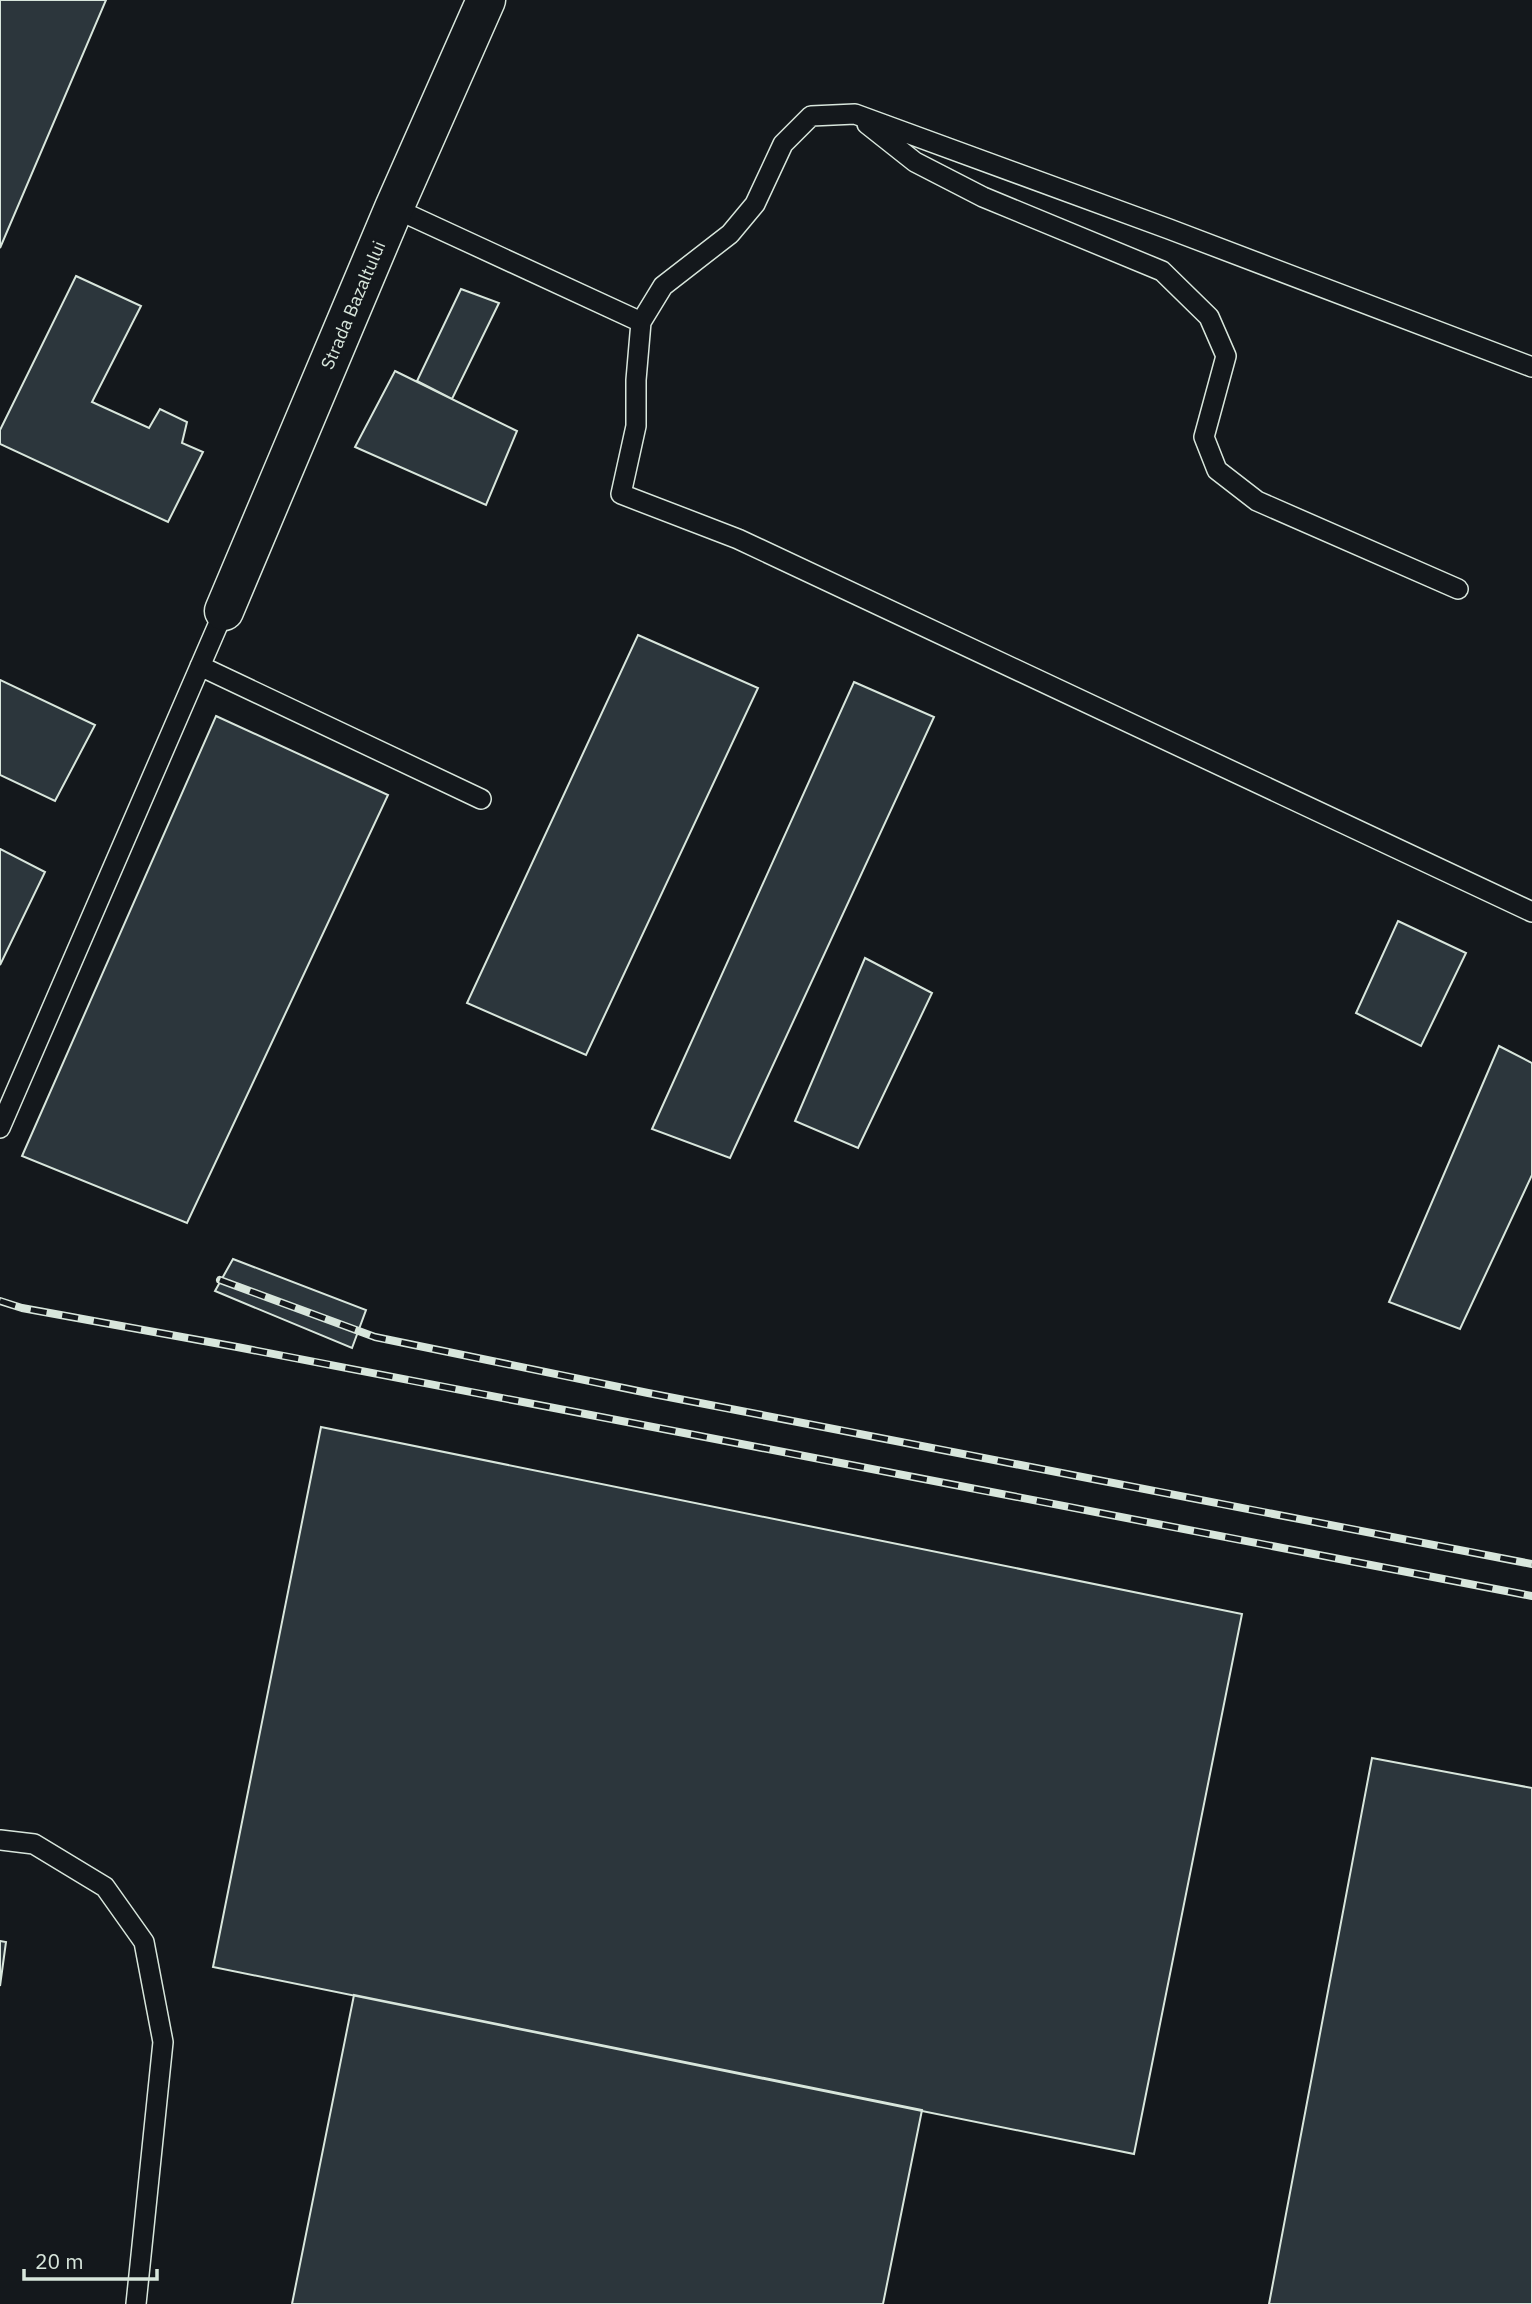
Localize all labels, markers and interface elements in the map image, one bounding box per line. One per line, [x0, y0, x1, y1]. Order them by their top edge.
street label: Strada Bazaltului [316, 237, 390, 373]
scale bar [24, 2238, 158, 2282]
text: 20 m [35, 2247, 84, 2275]

